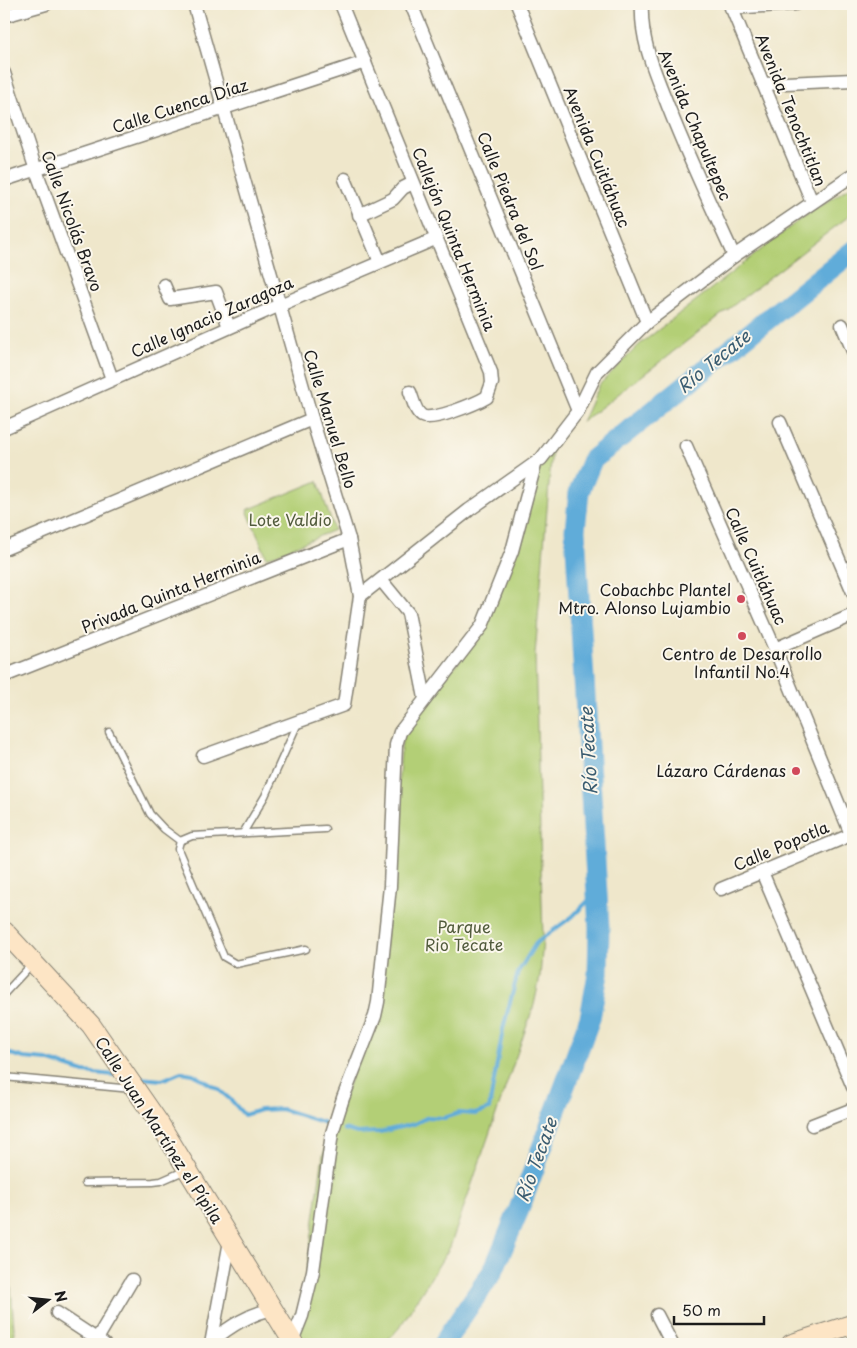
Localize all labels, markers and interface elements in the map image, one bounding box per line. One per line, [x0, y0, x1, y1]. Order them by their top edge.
street label: Avenida Tenochtitlan [750, 30, 834, 190]
street label: Avenida Chapultepec [653, 45, 739, 204]
street label: Calle Cuenca Díaz [109, 72, 251, 138]
street label: Avenida Cuitláhuac [559, 82, 637, 231]
street label: Calle Piedra del Sol [472, 128, 550, 274]
street label: Callejón Quinta Herminia [407, 143, 503, 334]
street label: Calle Nicolás Bravo [36, 147, 110, 295]
street label: Calle Ignacio Zaragoza [126, 269, 297, 363]
water label: Río Tecate [670, 322, 757, 399]
street label: Calle Manuel Bello [298, 346, 364, 491]
street label: Calle Cuitláhuac [720, 503, 794, 628]
park label: Lote Valdio [248, 507, 332, 531]
street label: Privada Quinta Herminia [77, 544, 264, 638]
place label: Cobachbc Plantel Mtro. Alonso Lujambio [558, 577, 731, 619]
marker: Cobachbc Plantel Mtro. Alonso Lujambio [735, 593, 747, 605]
marker: Centro de Desarrollo Infantil No.4 [736, 630, 748, 642]
place label: Centro de Desarrollo Infantil No.4 [662, 641, 822, 683]
water label: Río Tecate [572, 705, 603, 796]
place label: Lázaro Cárdenas [656, 758, 786, 782]
marker: Lázaro Cárdenas [790, 765, 802, 777]
street label: Calle Popotla [729, 814, 832, 876]
park label: Parque Rio Tecate [425, 914, 503, 956]
street label: Calle Juan Martínez el Pípila [90, 1031, 230, 1228]
water label: Río Tecate [508, 1112, 564, 1205]
north arrow [22, 1276, 72, 1326]
text: N [49, 1288, 73, 1305]
scale bar [674, 1293, 764, 1325]
text: 50 m [682, 1298, 721, 1321]

